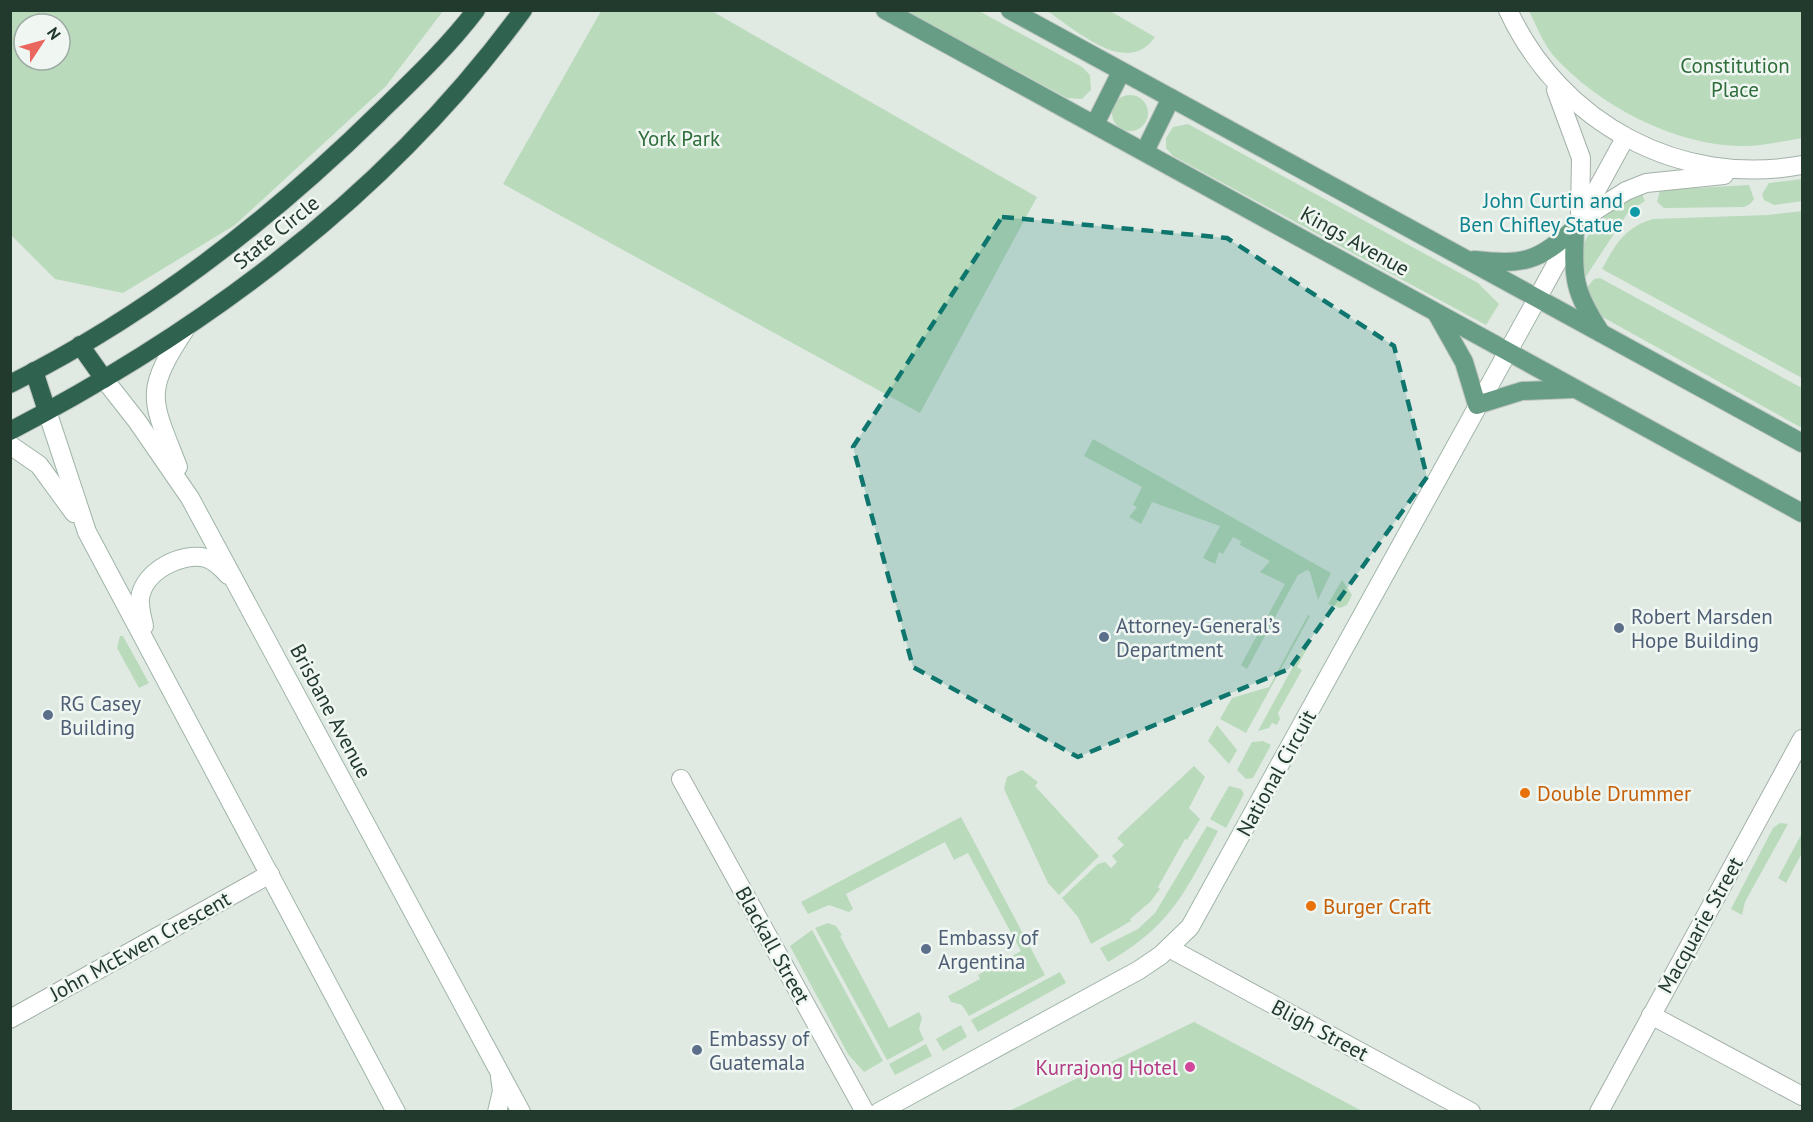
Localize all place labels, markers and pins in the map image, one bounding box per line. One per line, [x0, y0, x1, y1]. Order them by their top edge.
place label: John Curtin and Ben Chifley Statue [1459, 187, 1623, 238]
marker: John Curtin and Ben Chifley Statue [1628, 205, 1642, 219]
place label: Robert Marsden Hope Building [1631, 603, 1773, 654]
place label: Attorney-General’s Department [1116, 612, 1280, 663]
marker: Robert Marsden Hope Building [1612, 621, 1626, 635]
marker: Attorney-General’s Department [1097, 630, 1111, 644]
place label: RG Casey Building [60, 690, 141, 741]
marker: RG Casey Building [41, 708, 55, 722]
place label: Double Drummer [1537, 780, 1691, 807]
marker: Double Drummer [1518, 786, 1532, 800]
place label: Burger Craft [1323, 893, 1431, 920]
marker: Burger Craft [1304, 899, 1318, 913]
place label: Embassy of Argentina [938, 924, 1039, 975]
marker: Embassy of Argentina [919, 942, 933, 956]
place label: Embassy of Guatemala [709, 1025, 810, 1076]
marker: Embassy of Guatemala [690, 1043, 704, 1057]
place label: Kurrajong Hotel [1035, 1054, 1178, 1081]
marker: Kurrajong Hotel [1183, 1060, 1197, 1074]

